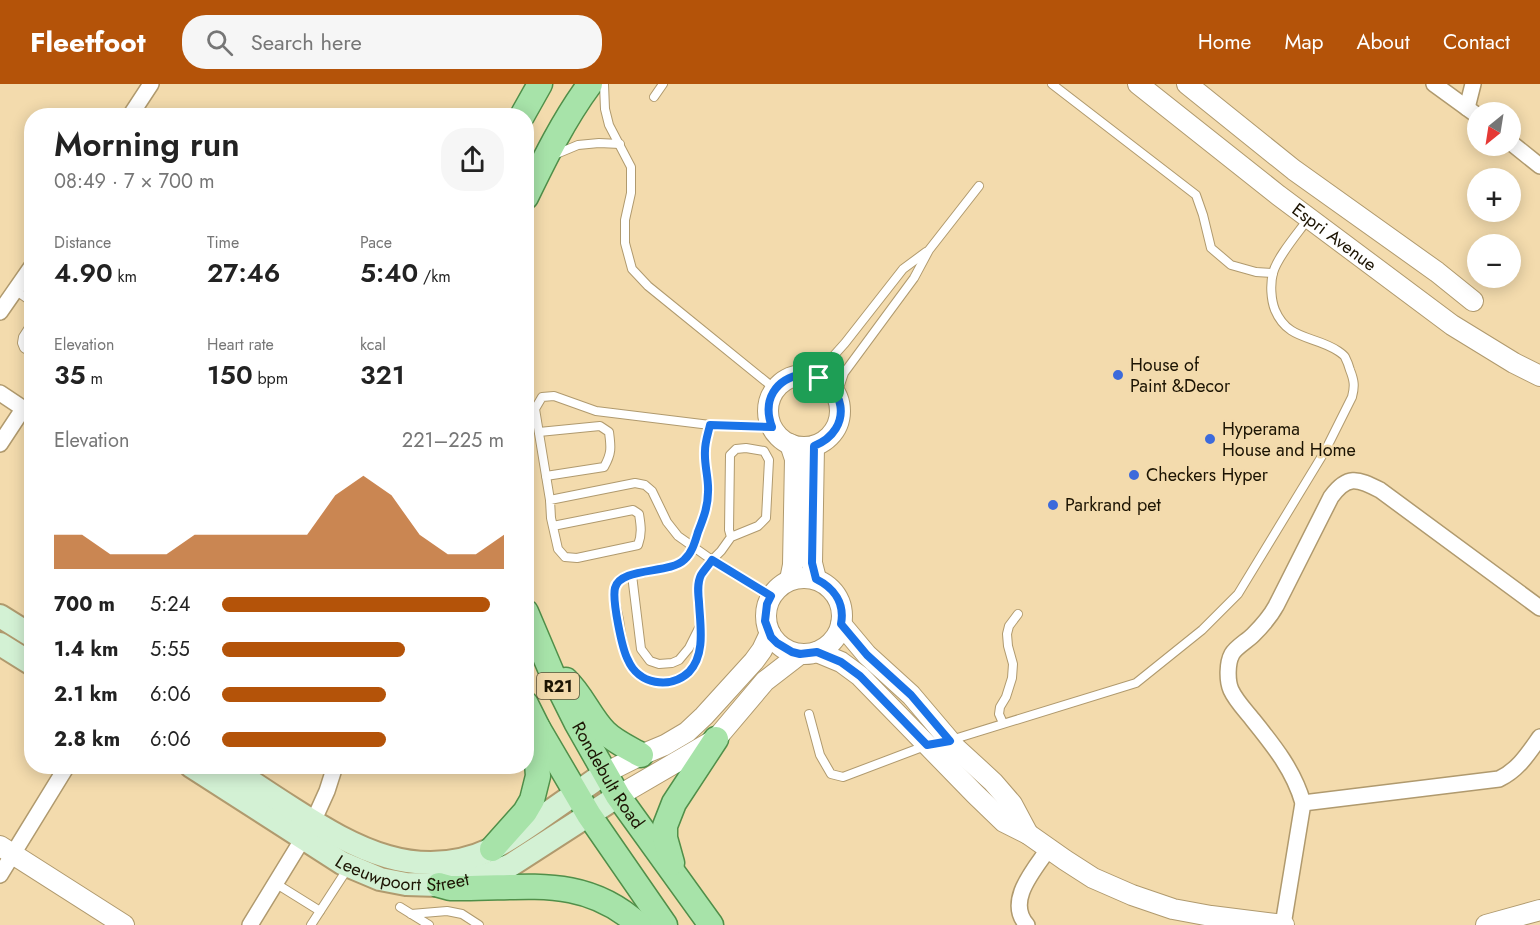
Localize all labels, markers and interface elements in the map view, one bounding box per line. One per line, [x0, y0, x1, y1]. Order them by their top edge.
search box [182, 15, 602, 69]
text: Fleetfoot [30, 22, 146, 63]
icon: search [203, 26, 236, 59]
text: Search here [251, 26, 362, 58]
text: Home [1198, 27, 1251, 57]
text: Map [1284, 27, 1324, 57]
text: About [1357, 27, 1410, 57]
text: Contact [1443, 27, 1510, 57]
north arrow [1467, 102, 1521, 156]
map controls [1467, 102, 1521, 288]
text: Morning run [54, 121, 240, 168]
button: share [441, 128, 504, 191]
text: 08:49 · 7 × 700 m [54, 167, 215, 196]
button: + [1467, 168, 1521, 222]
street label: Espri Avenue [1287, 197, 1382, 277]
text: Distance [54, 231, 111, 254]
text: Time [207, 231, 239, 254]
text: Pace [360, 231, 392, 254]
button: − [1467, 234, 1521, 288]
text: 4.90 [54, 254, 113, 292]
text: 27:46 [207, 254, 280, 292]
text: 5:40 [360, 254, 418, 292]
text: km [113, 265, 137, 288]
text: /km [418, 265, 451, 288]
text: Elevation [54, 333, 114, 356]
text: Heart rate [207, 333, 274, 356]
text: kcal [360, 333, 386, 356]
pin [793, 352, 844, 403]
place label: House of Paint &Decor [1130, 352, 1231, 399]
text: 35 [54, 356, 86, 394]
text: 150 [207, 356, 253, 394]
text: 321 [360, 356, 405, 394]
icon: arrive [802, 361, 835, 394]
text: m [86, 367, 103, 390]
text: bpm [253, 367, 288, 390]
marker: House of Paint &Decor [1111, 368, 1125, 382]
place label: Hyperama House and Home [1222, 416, 1356, 463]
text: Elevation [54, 426, 129, 455]
text: 221–225 m [402, 426, 504, 455]
marker: Hyperama House and Home [1203, 432, 1217, 446]
place label: Checkers Hyper [1146, 462, 1269, 488]
marker: Checkers Hyper [1127, 468, 1141, 482]
place label: Parkrand pet [1065, 492, 1162, 518]
marker: Parkrand pet [1046, 498, 1060, 512]
text: 700 m [54, 590, 115, 619]
text: 5:24 [150, 590, 190, 619]
text: 1.4 km [54, 635, 119, 664]
text: 5:55 [150, 635, 190, 664]
road number: R21 [537, 673, 579, 699]
text: 2.1 km [54, 680, 118, 709]
text: 6:06 [150, 680, 191, 709]
street label: Rondebult Road [565, 717, 651, 834]
text: 2.8 km [54, 725, 120, 754]
text: 6:06 [150, 725, 191, 754]
street label: Leeuwpoort Street [330, 849, 472, 898]

